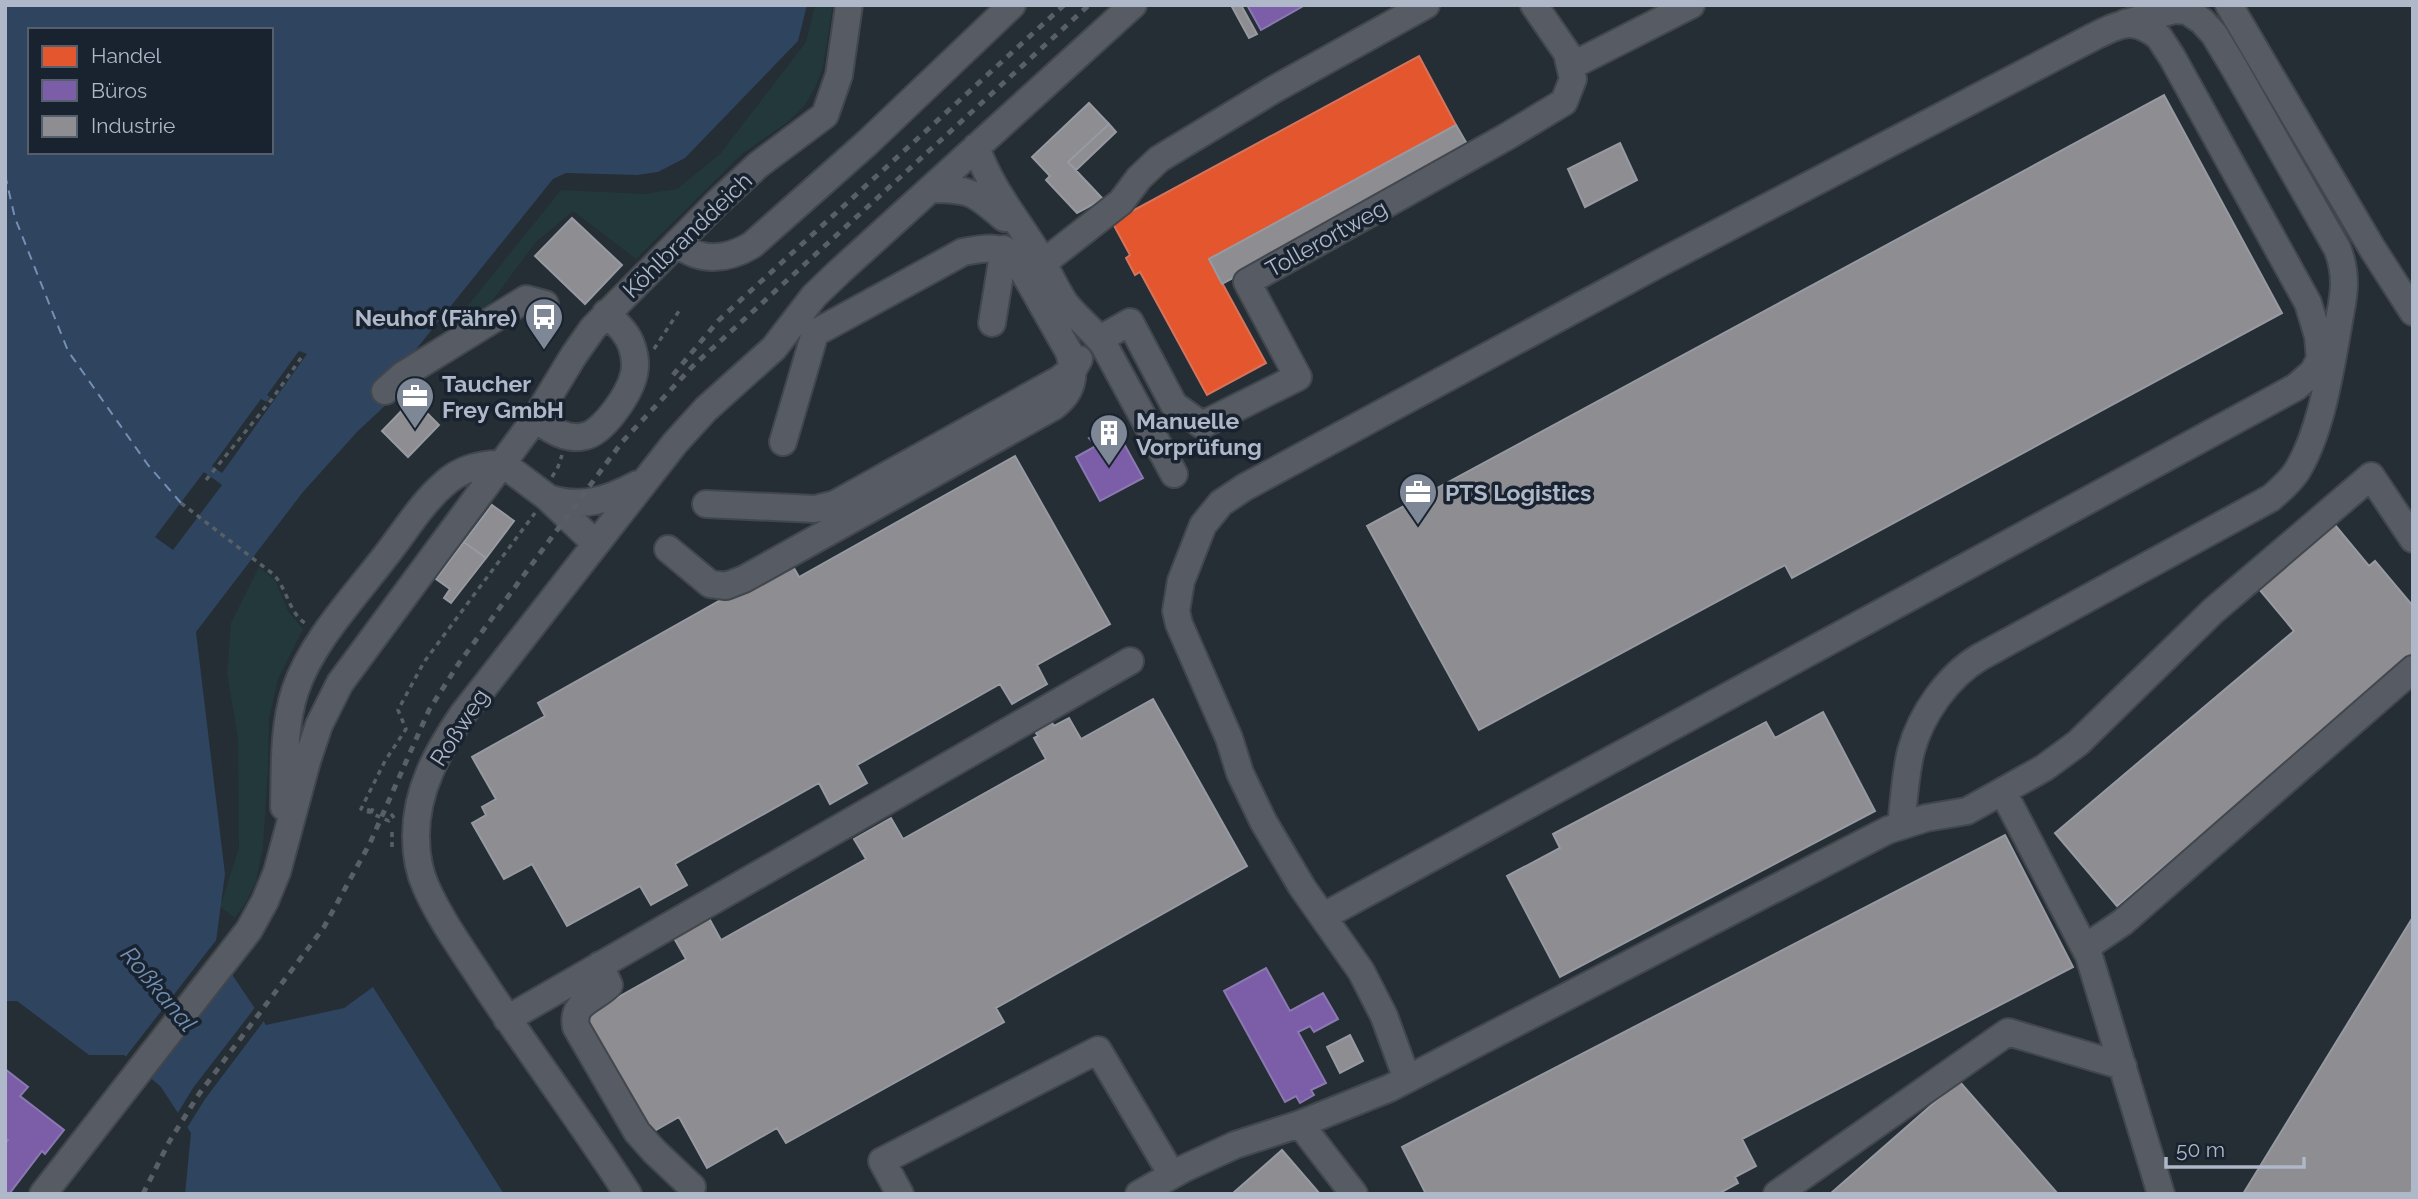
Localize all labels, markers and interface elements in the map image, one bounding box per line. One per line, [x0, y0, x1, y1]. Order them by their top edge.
legend [28, 28, 273, 154]
text: Handel [91, 43, 161, 68]
text: Büros [91, 78, 147, 103]
text: Industrie [91, 113, 175, 138]
street label: Köhlbranddeich [617, 167, 757, 303]
street label: Tollerortweg [1261, 194, 1391, 282]
bus stop icon: Neuhof (Fähre) [523, 296, 565, 351]
place label: Neuhof (Fähre) [355, 304, 517, 331]
place label: Taucher Frey GmbH [442, 370, 564, 423]
office icon: Taucher Frey GmbH [394, 375, 436, 430]
place label: Manuelle Vorprüfung [1136, 407, 1262, 460]
building icon: Manuelle Vorprüfung [1088, 412, 1130, 467]
office icon: PTS Logistics [1397, 471, 1439, 526]
place label: PTS Logistics [1445, 479, 1591, 506]
street label: Roßweg [424, 683, 494, 771]
water label: Roßkanal [115, 940, 203, 1038]
scale bar [2166, 1126, 2304, 1170]
text: 50 m [2176, 1137, 2225, 1162]

